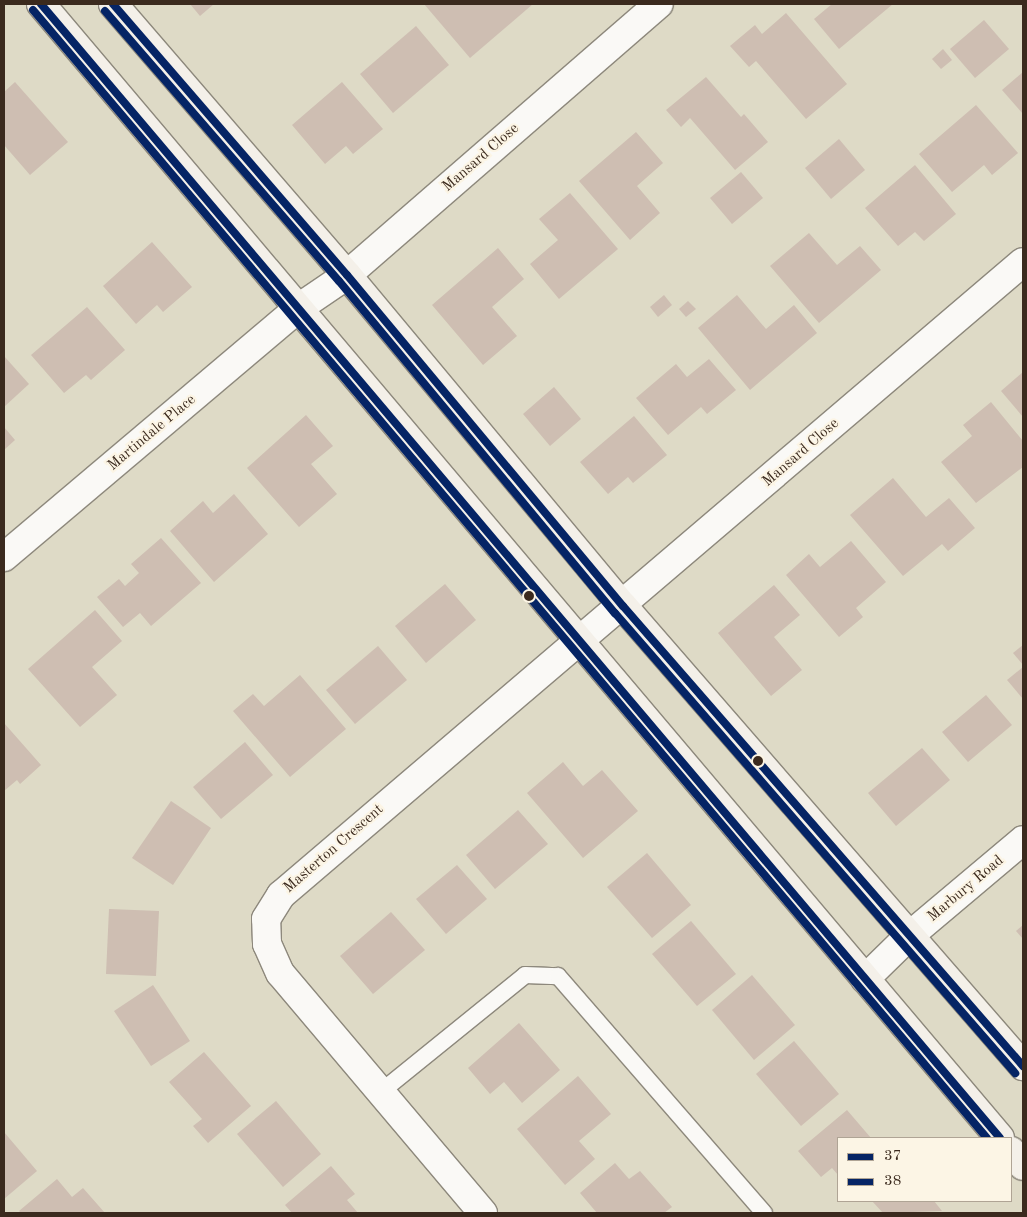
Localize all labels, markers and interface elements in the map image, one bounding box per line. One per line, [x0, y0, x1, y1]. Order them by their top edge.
street label: Mansard Close [439, 120, 523, 196]
street label: Martindale Place [104, 391, 200, 475]
street label: Mansard Close [759, 415, 843, 491]
unlabelled marker [524, 591, 534, 601]
unlabelled marker [753, 756, 763, 766]
street label: Masterton Crescent [280, 801, 388, 897]
street label: Marbury Road [924, 852, 1008, 926]
legend [837, 1137, 1012, 1202]
text: 37 [884, 1149, 901, 1164]
text: 38 [884, 1174, 901, 1189]

